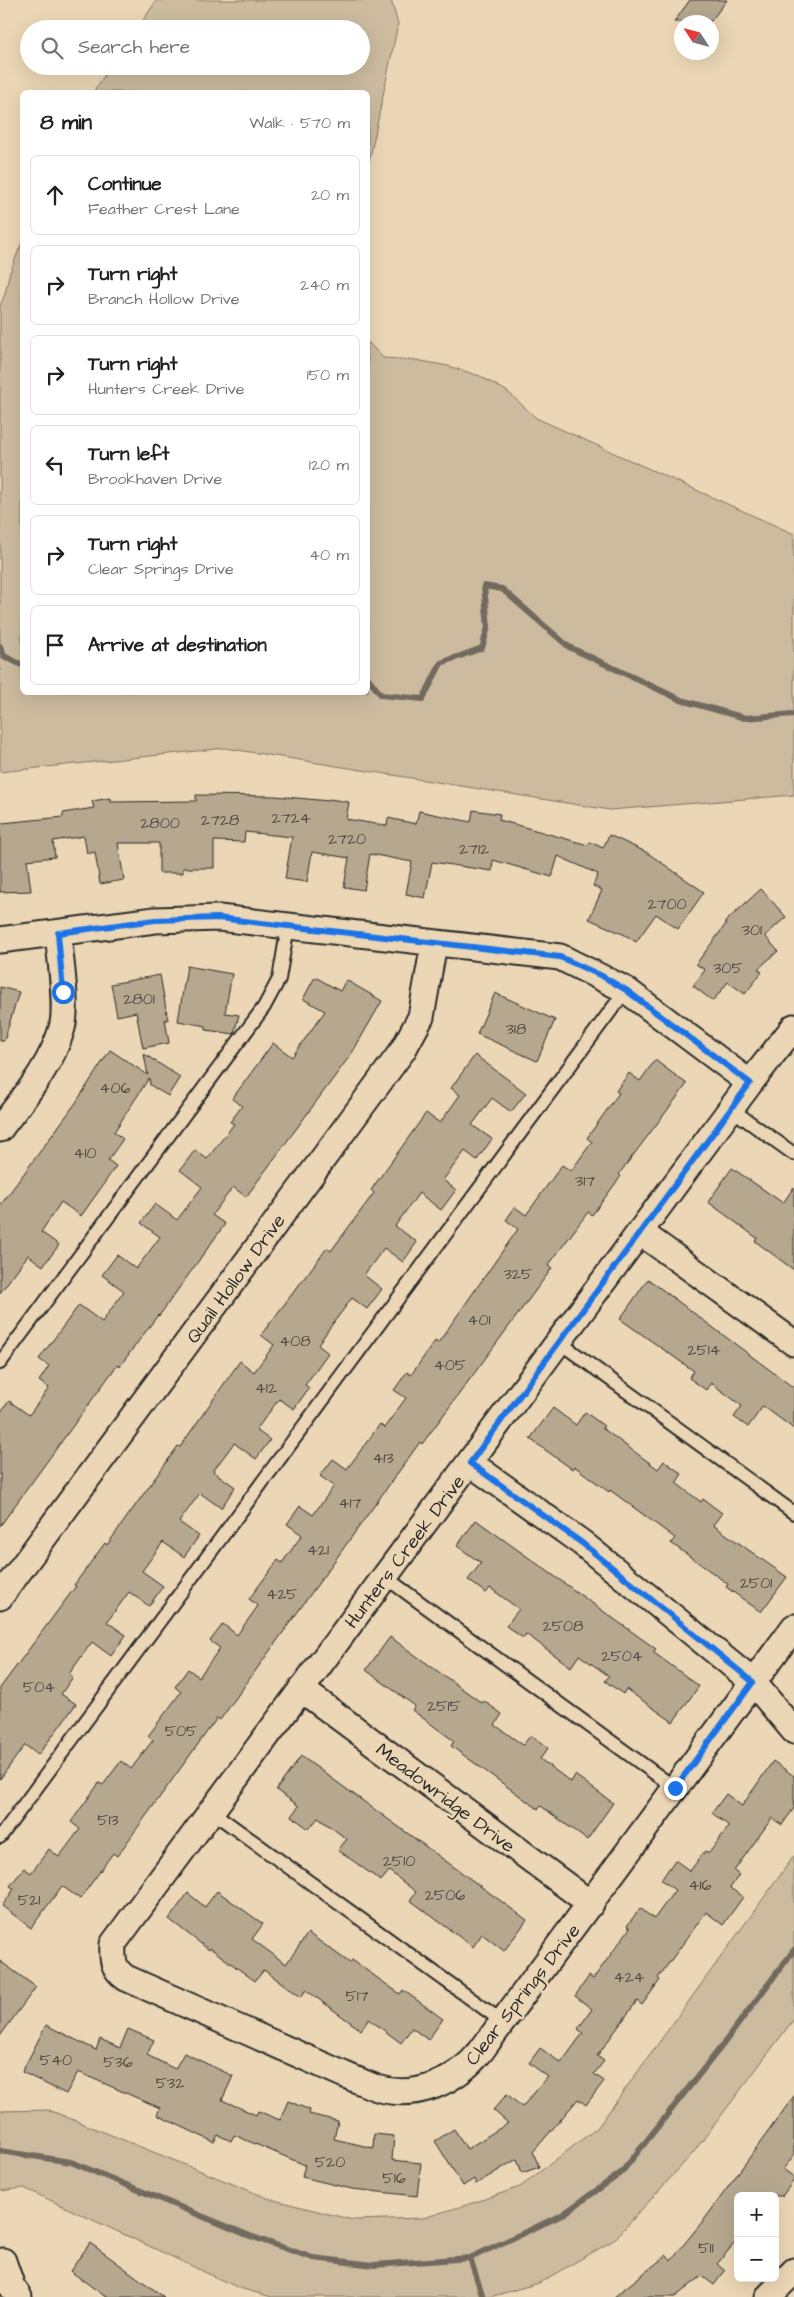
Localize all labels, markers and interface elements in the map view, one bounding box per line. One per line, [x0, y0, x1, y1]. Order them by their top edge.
north arrow [674, 15, 719, 60]
search box [20, 20, 370, 75]
icon: search [38, 34, 66, 62]
text: Search here [78, 34, 190, 61]
text: 8 min [40, 108, 92, 137]
text: Walk · 570 m [249, 112, 350, 134]
text: Continue [88, 171, 162, 198]
icon: ahead [41, 181, 69, 209]
text: 20 m [311, 184, 349, 206]
text: Feather Crest Lane [88, 198, 240, 220]
text: Turn right [88, 261, 177, 288]
icon: right [41, 271, 69, 299]
text: 240 m [300, 274, 349, 296]
text: Branch Hollow Drive [88, 288, 239, 310]
text: Turn right [88, 351, 177, 378]
icon: right [41, 361, 69, 389]
text: 150 m [307, 364, 349, 386]
text: Hunters Creek Drive [88, 378, 244, 400]
text: Turn left [88, 441, 169, 468]
icon: left [41, 451, 69, 479]
text: 120 m [309, 454, 349, 476]
text: Brookhaven Drive [88, 468, 222, 490]
text: Turn right [88, 531, 177, 558]
icon: right [41, 541, 69, 569]
text: 40 m [309, 544, 349, 566]
text: Clear Springs Drive [88, 558, 234, 580]
icon: arrive [41, 631, 69, 659]
text: Arrive at destination [88, 632, 267, 659]
house number: 2724 [271, 807, 311, 829]
house number: 2728 [201, 809, 239, 831]
house number: 2800 [140, 812, 180, 834]
house number: 2720 [328, 828, 366, 850]
house number: 2712 [459, 838, 489, 860]
house number: 2700 [647, 893, 687, 915]
house number: 301 [742, 919, 762, 941]
house number: 305 [713, 957, 743, 979]
route start [52, 981, 75, 1004]
house number: 2801 [123, 988, 155, 1010]
house number: 318 [506, 1018, 526, 1040]
house number: 406 [99, 1077, 131, 1099]
house number: 410 [73, 1142, 97, 1164]
house number: 317 [575, 1170, 595, 1192]
street label: Quail Hollow Drive [180, 1209, 292, 1349]
house number: 325 [504, 1263, 533, 1285]
house number: 401 [467, 1309, 491, 1331]
house number: 408 [279, 1330, 311, 1352]
house number: 2514 [687, 1339, 721, 1361]
house number: 405 [434, 1354, 467, 1376]
house number: 412 [255, 1377, 277, 1399]
house number: 413 [372, 1447, 394, 1469]
street label: Hunters Creek Drive [338, 1470, 472, 1634]
house number: 417 [339, 1492, 362, 1514]
house number: 421 [307, 1539, 329, 1561]
house number: 2501 [740, 1572, 772, 1594]
house number: 425 [266, 1583, 298, 1605]
house number: 2508 [543, 1615, 583, 1637]
house number: 2504 [601, 1645, 643, 1667]
house number: 504 [23, 1676, 55, 1698]
house number: 2515 [427, 1695, 462, 1717]
house number: 505 [165, 1720, 198, 1742]
street label: Meadowridge Drive [369, 1737, 520, 1860]
route end [664, 1777, 687, 1800]
house number: 513 [97, 1809, 119, 1831]
house number: 2510 [383, 1850, 415, 1872]
house number: 416 [689, 1874, 711, 1896]
house number: 2506 [425, 1884, 465, 1906]
house number: 521 [18, 1889, 40, 1911]
street label: Clear Springs Drive [459, 1918, 588, 2072]
house number: 424 [614, 1966, 645, 1988]
house number: 517 [345, 1985, 369, 2007]
house number: 540 [40, 2049, 72, 2071]
house number: 536 [103, 2051, 133, 2073]
house number: 532 [156, 2072, 184, 2094]
house number: 520 [315, 2151, 345, 2173]
house number: 516 [382, 2167, 406, 2189]
map controls [734, 2192, 779, 2282]
button: + [734, 2192, 779, 2237]
house number: 511 [698, 2237, 714, 2259]
button: − [734, 2237, 779, 2282]

